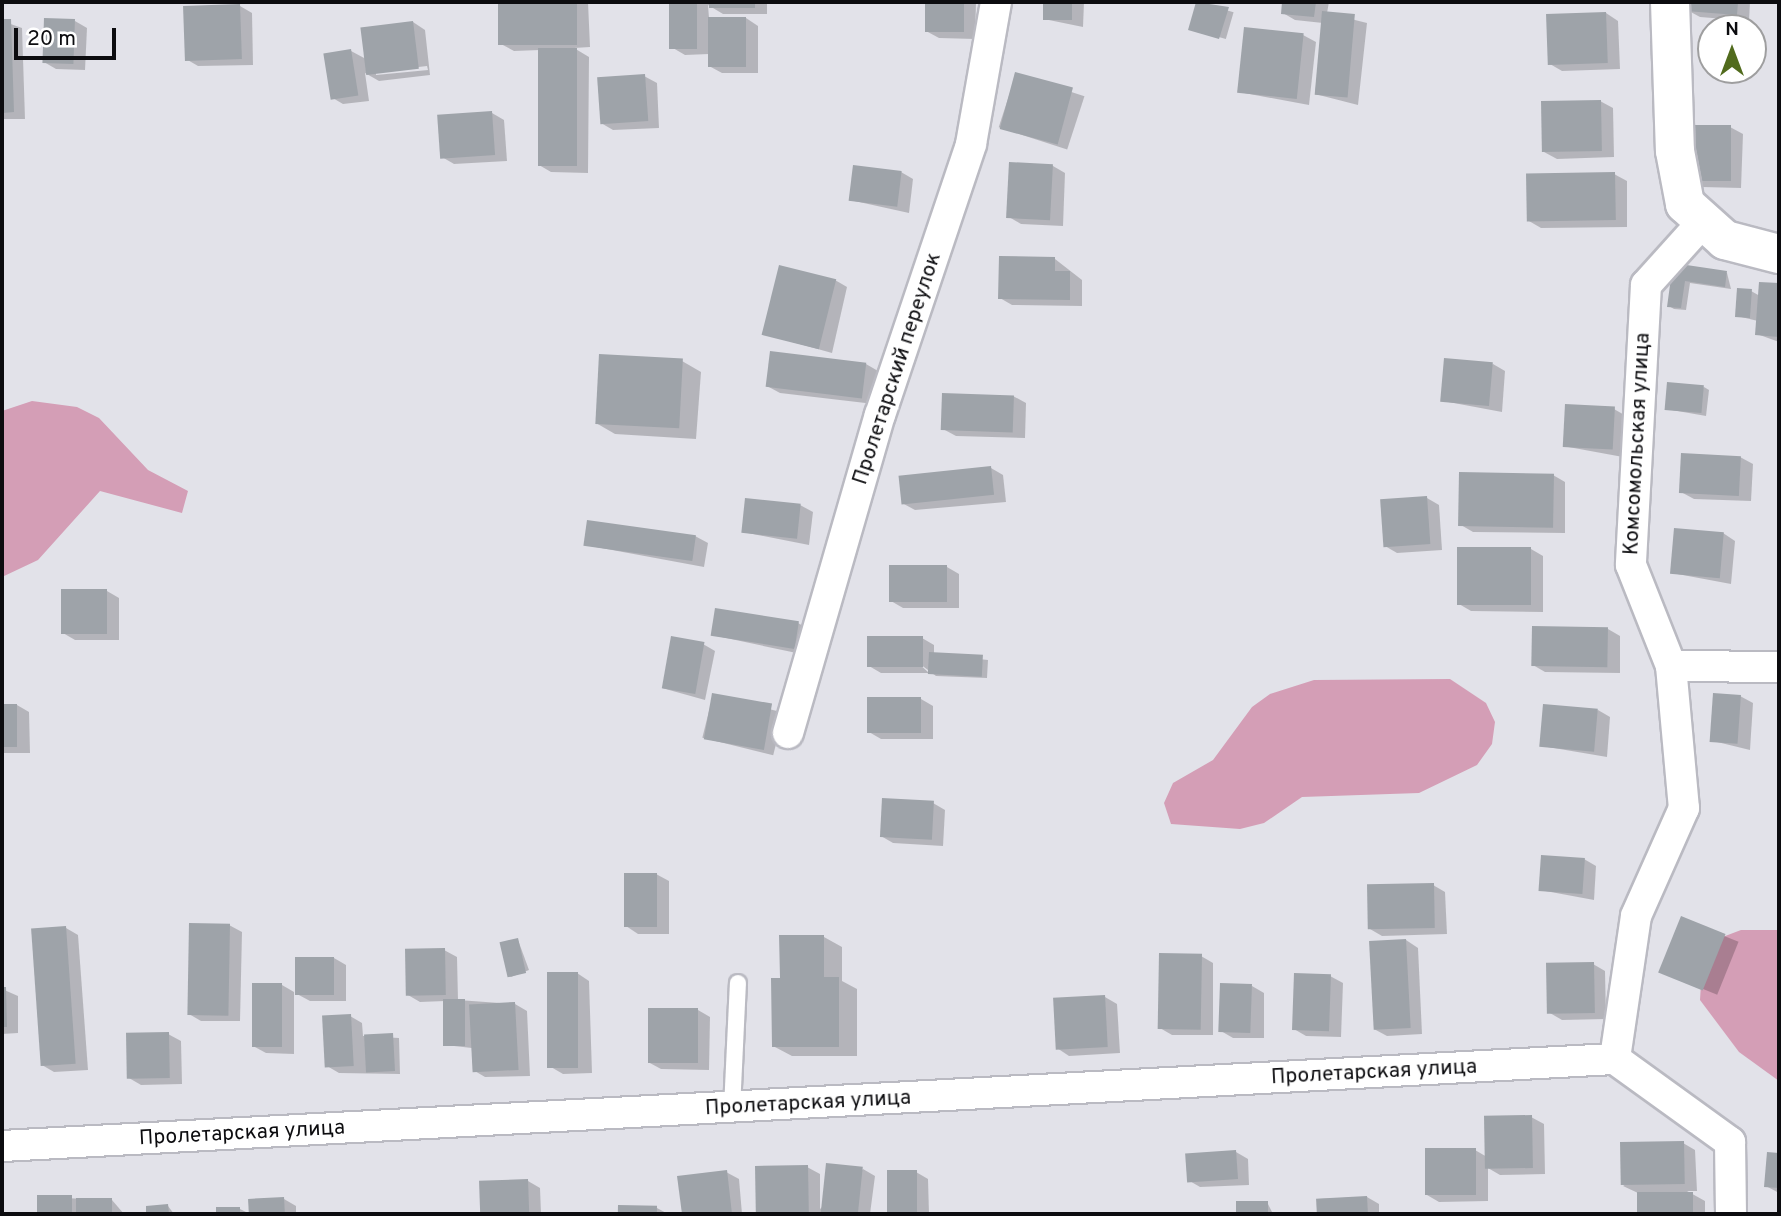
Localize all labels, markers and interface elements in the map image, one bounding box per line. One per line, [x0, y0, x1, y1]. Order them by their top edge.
scale bar [18, 14, 119, 58]
north arrow [1697, 14, 1767, 84]
text: N [1725, 18, 1739, 42]
text: 20 m [27, 26, 76, 53]
street label: Пролетарский переулок [849, 250, 947, 488]
street label: Комсомольская улица [1620, 332, 1656, 556]
street label: Пролетарская улица [1270, 1055, 1478, 1091]
street label: Пролетарская улица [704, 1086, 912, 1122]
street label: Пролетарская улица [138, 1116, 346, 1152]

